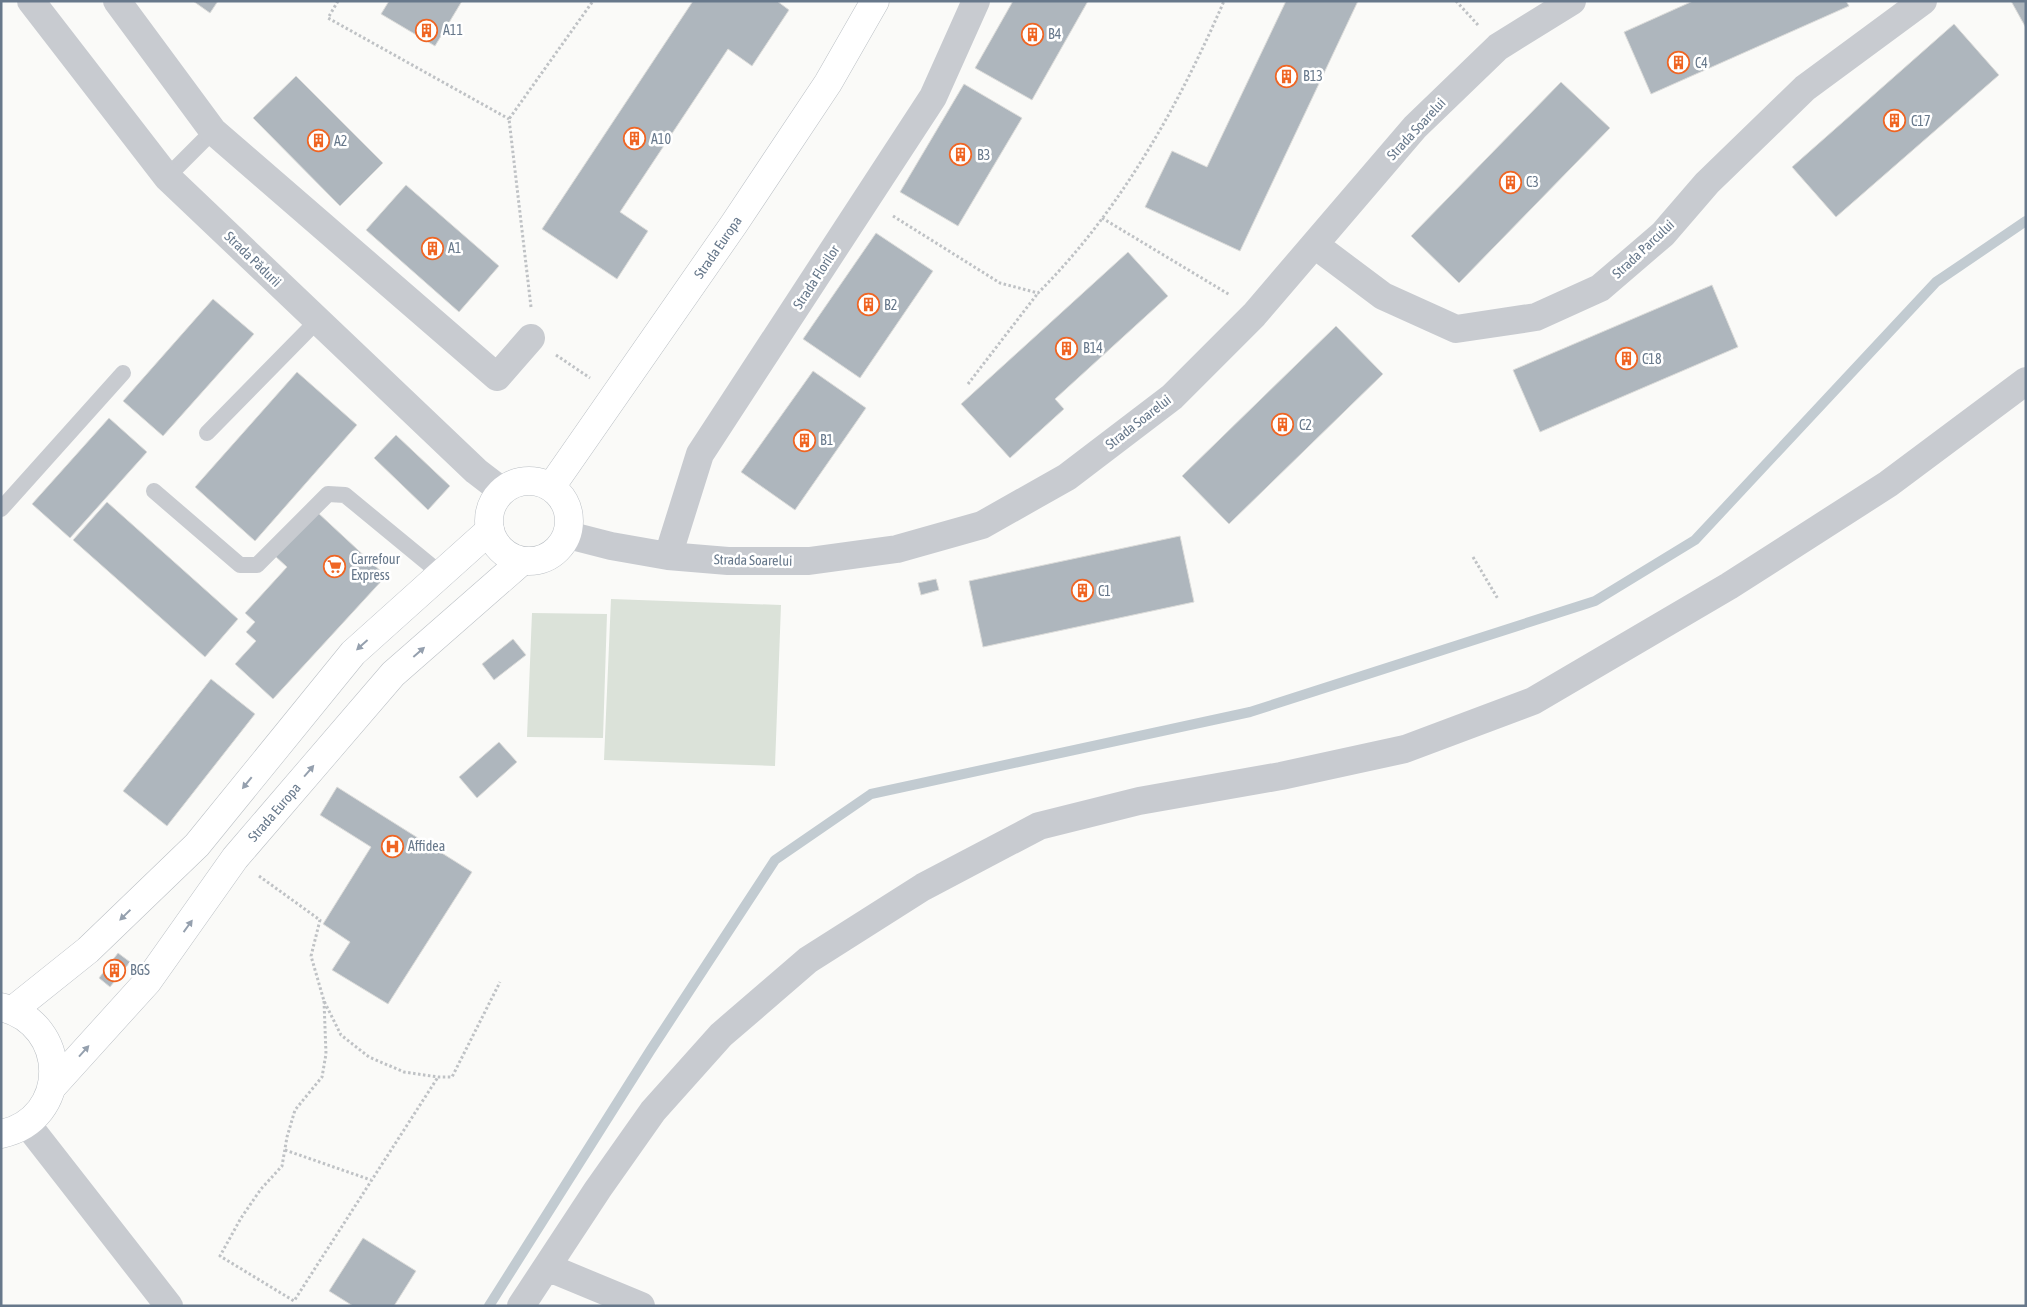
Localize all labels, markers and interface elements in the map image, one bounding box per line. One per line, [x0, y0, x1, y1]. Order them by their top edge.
building icon: A11 [415, 18, 439, 42]
place label: A11 [443, 22, 463, 38]
building icon: B4 [1020, 22, 1044, 46]
place label: B4 [1048, 26, 1062, 42]
building icon: C4 [1667, 51, 1691, 75]
place label: C4 [1695, 55, 1708, 71]
building icon: B13 [1275, 64, 1299, 88]
place label: B13 [1303, 68, 1323, 84]
street label: Strada Soarelui [1383, 95, 1449, 163]
building icon: C17 [1883, 109, 1907, 133]
place label: C17 [1911, 113, 1930, 129]
building icon: A10 [623, 127, 647, 151]
building icon: A2 [306, 129, 330, 153]
place label: A10 [651, 131, 671, 147]
place label: A2 [334, 133, 347, 149]
building icon: B3 [949, 143, 973, 167]
place label: B3 [977, 147, 990, 163]
building icon: C3 [1498, 170, 1522, 194]
place label: C3 [1526, 174, 1539, 190]
street label: Strada Europa [691, 213, 745, 281]
street label: Strada Parcului [1609, 216, 1677, 282]
street label: Strada Pădurii [221, 228, 285, 290]
building icon: A1 [420, 236, 444, 260]
place label: A1 [448, 240, 461, 256]
street label: Strada Florilor [789, 241, 843, 312]
building icon: B2 [856, 293, 880, 317]
place label: B2 [884, 297, 897, 313]
building icon: B14 [1055, 336, 1079, 360]
place label: B14 [1083, 340, 1103, 356]
building icon: C18 [1614, 347, 1638, 371]
place label: C18 [1642, 351, 1662, 367]
street label: Strada Soarelui [1102, 392, 1174, 452]
building icon: C2 [1271, 413, 1295, 437]
place label: C2 [1299, 417, 1312, 433]
building icon: B1 [792, 428, 816, 452]
place label: B1 [820, 432, 833, 448]
place label: Carrefour Express [351, 551, 401, 583]
street label: Strada Soarelui [714, 551, 792, 569]
supermarket icon: Carrefour Express [323, 555, 347, 579]
building icon: C1 [1070, 579, 1094, 603]
place label: C1 [1098, 583, 1111, 599]
one-way arrow [357, 639, 369, 651]
one-way arrow [412, 646, 425, 657]
one-way arrow [304, 765, 315, 778]
one-way arrow [242, 776, 253, 789]
street label: Strada Europa [245, 780, 304, 845]
hospital icon: Affidea [380, 834, 404, 858]
place label: Affidea [408, 838, 445, 854]
one-way arrow [119, 909, 131, 921]
one-way arrow [182, 920, 193, 933]
building icon: BGS [102, 958, 126, 982]
place label: BGS [130, 962, 150, 978]
one-way arrow [78, 1046, 90, 1058]

